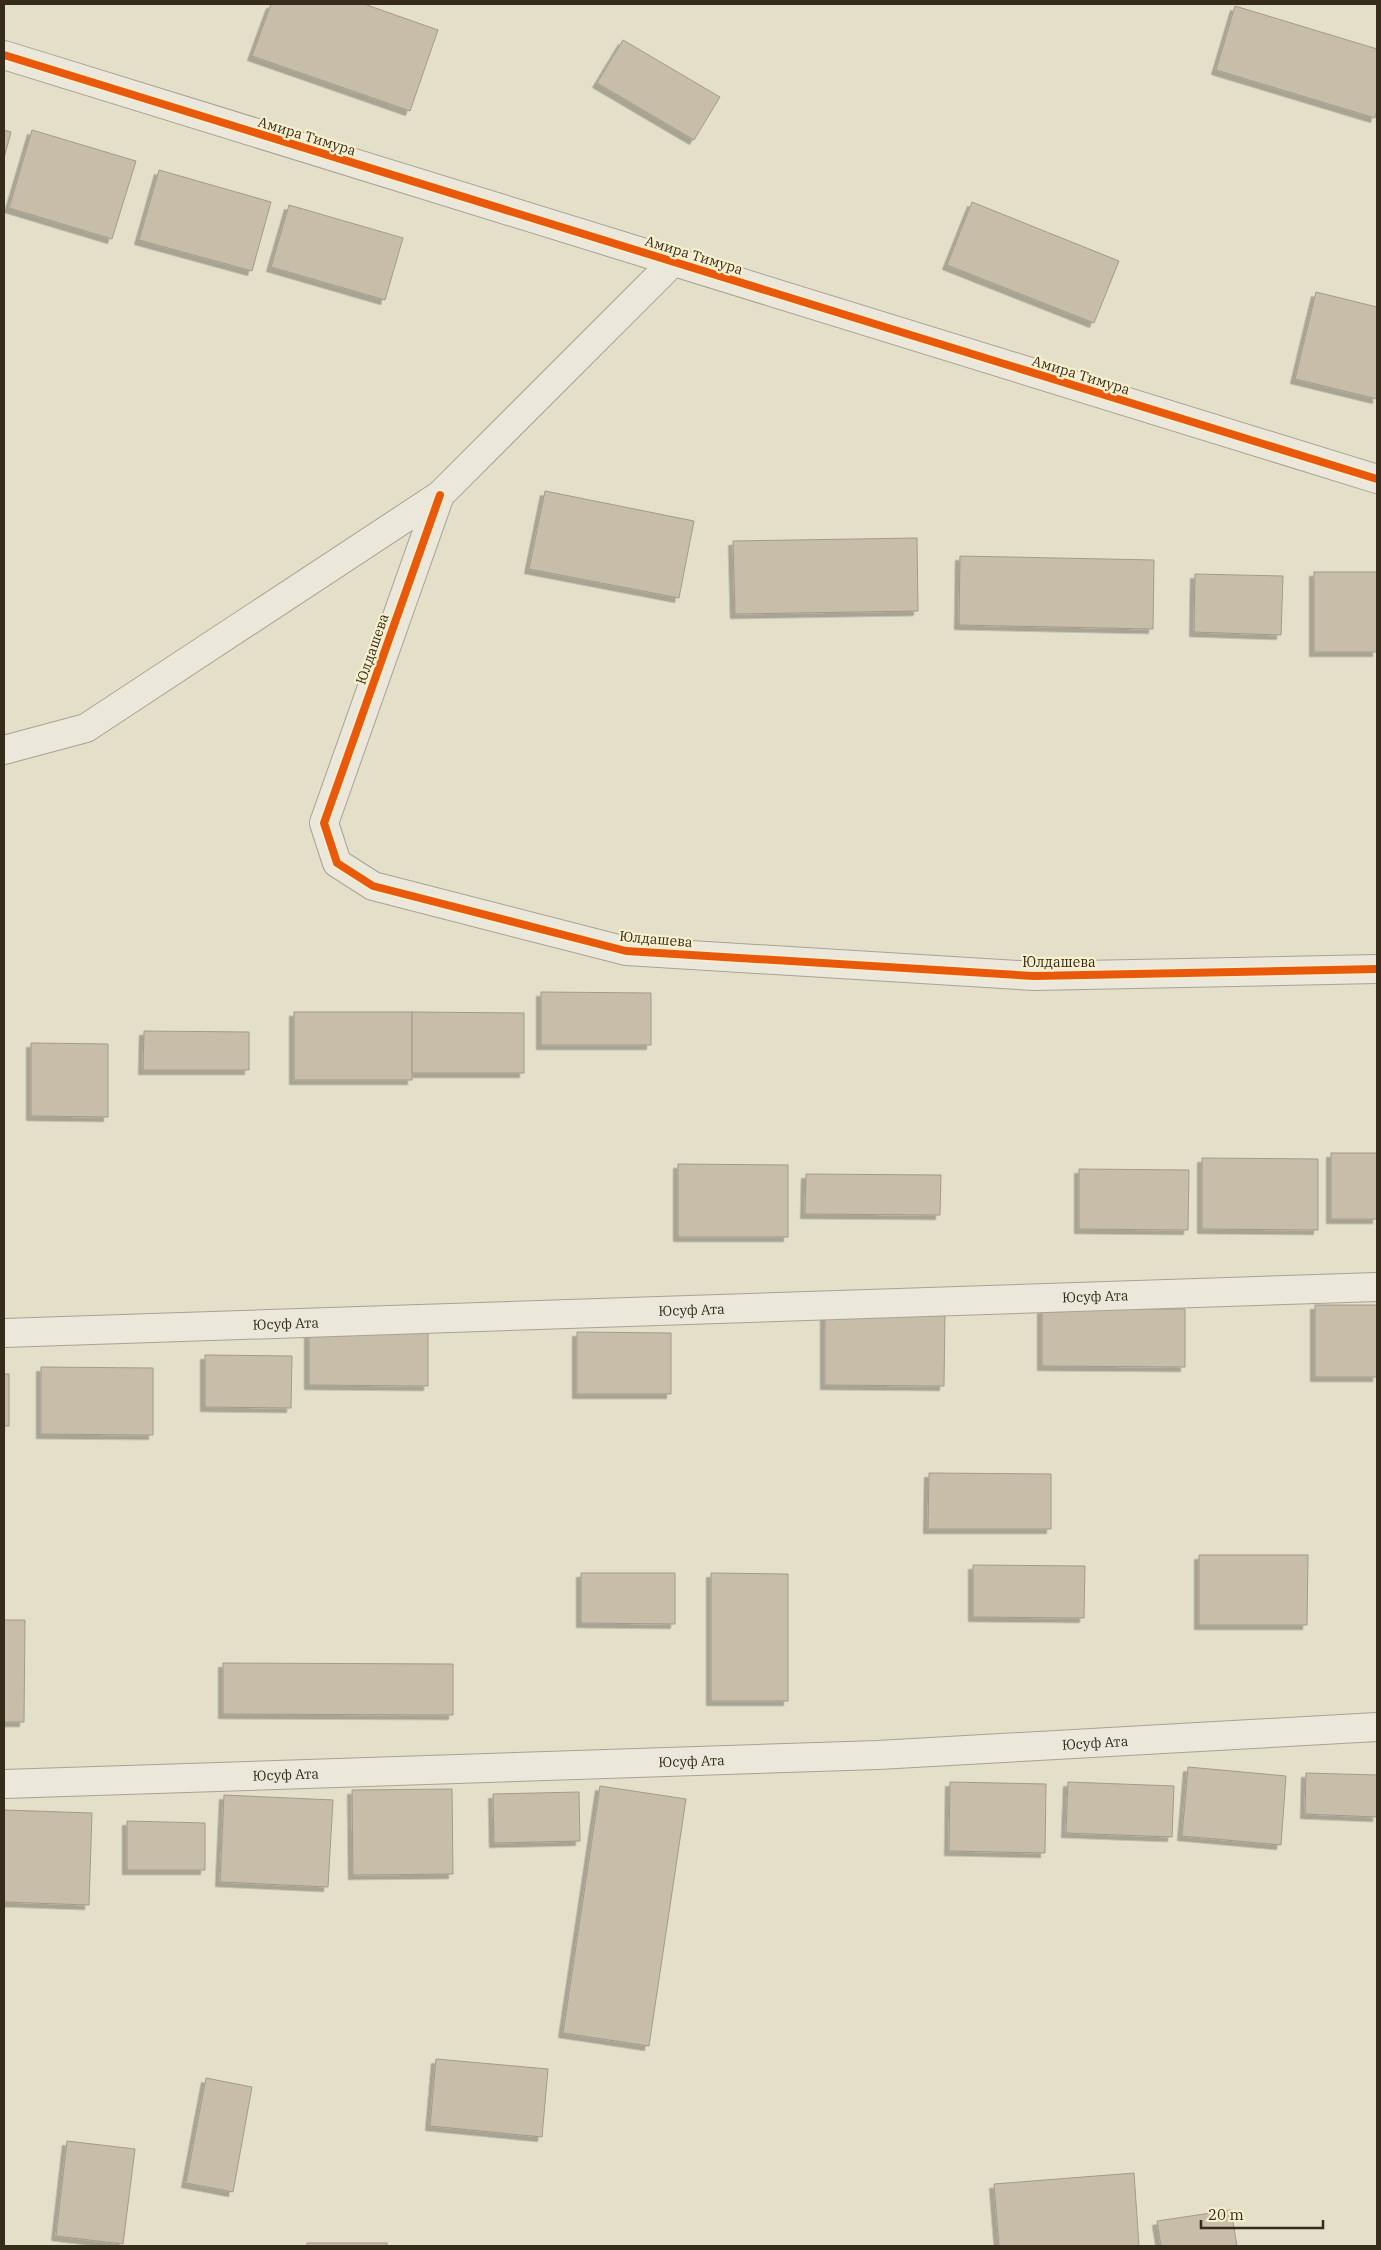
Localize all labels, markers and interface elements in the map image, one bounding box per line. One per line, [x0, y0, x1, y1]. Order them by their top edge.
street label: Амира Тимура [256, 113, 358, 160]
street label: Амира Тимура [643, 232, 745, 279]
street label: Амира Тимура [1030, 352, 1132, 399]
street label: Юлдашева [352, 611, 393, 687]
street label: Юлдашева [619, 927, 694, 951]
street label: Юлдашева [1022, 953, 1096, 971]
street label: Юсуф Ата [1062, 1286, 1129, 1307]
street label: Юсуф Ата [658, 1300, 725, 1320]
street label: Юсуф Ата [252, 1313, 320, 1334]
street label: Юсуф Ата [1062, 1732, 1129, 1754]
street label: Юсуф Ата [658, 1751, 725, 1771]
street label: Юсуф Ата [252, 1765, 320, 1785]
scale bar [1201, 2198, 1324, 2230]
text: 20 m [1208, 2205, 1244, 2224]

